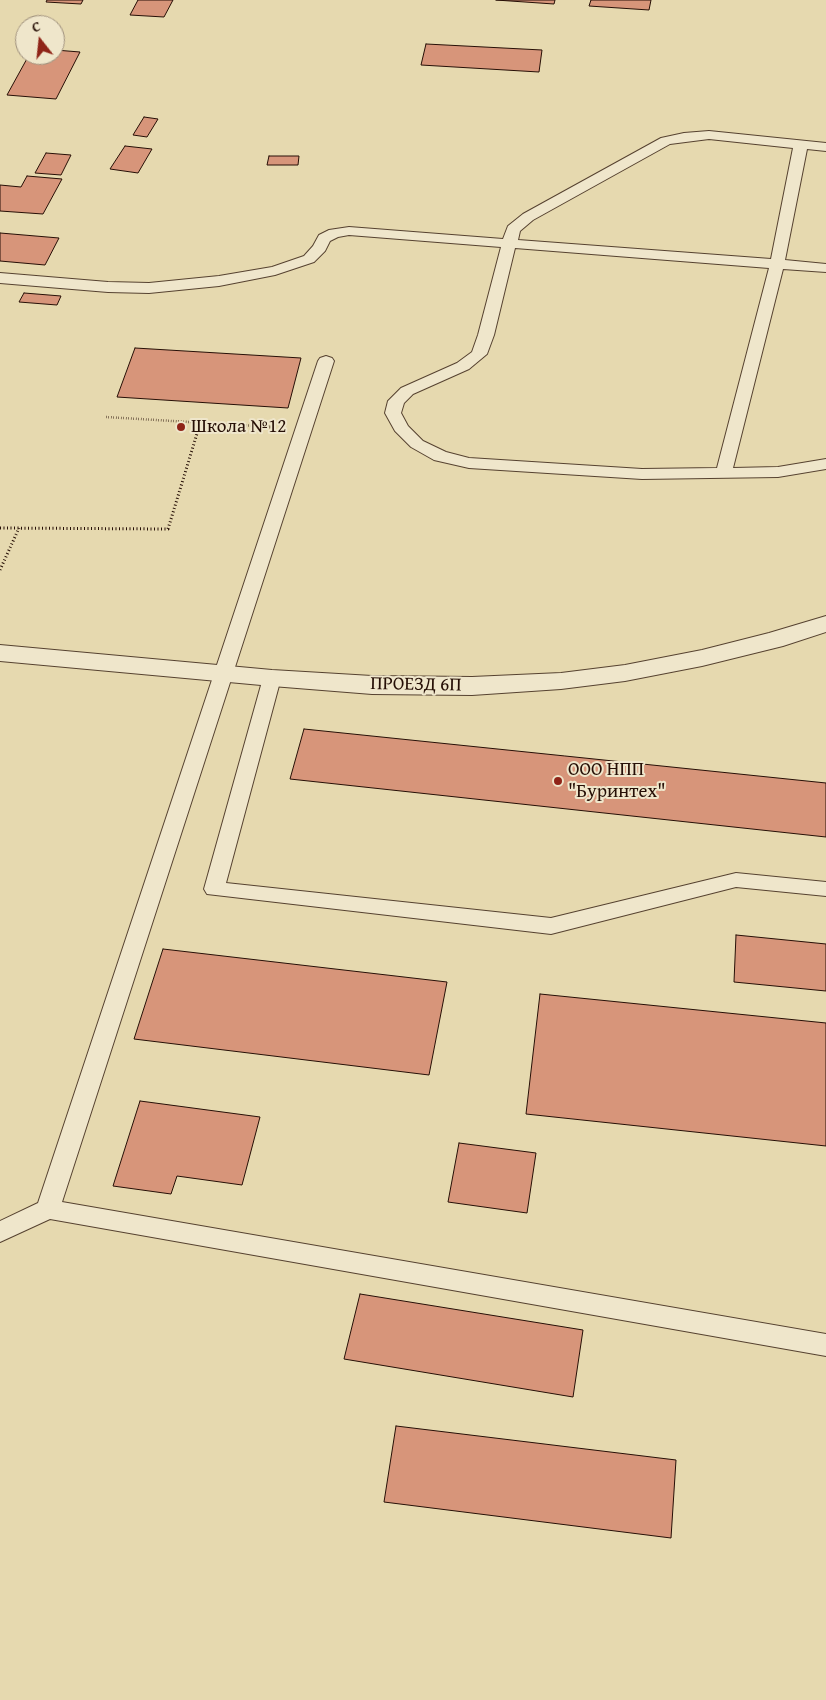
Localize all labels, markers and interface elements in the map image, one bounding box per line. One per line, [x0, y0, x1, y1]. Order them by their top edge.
north arrow [15, 15, 65, 65]
text: С [30, 16, 43, 37]
place label: Школа №12 [191, 416, 286, 438]
marker: Школа №12 [175, 421, 187, 433]
street label: ПРОЕЗД 6П [370, 673, 462, 697]
place label: ООО НПП "Буринтех" [568, 759, 665, 803]
marker: ООО НПП "Буринтех" [552, 775, 564, 787]

